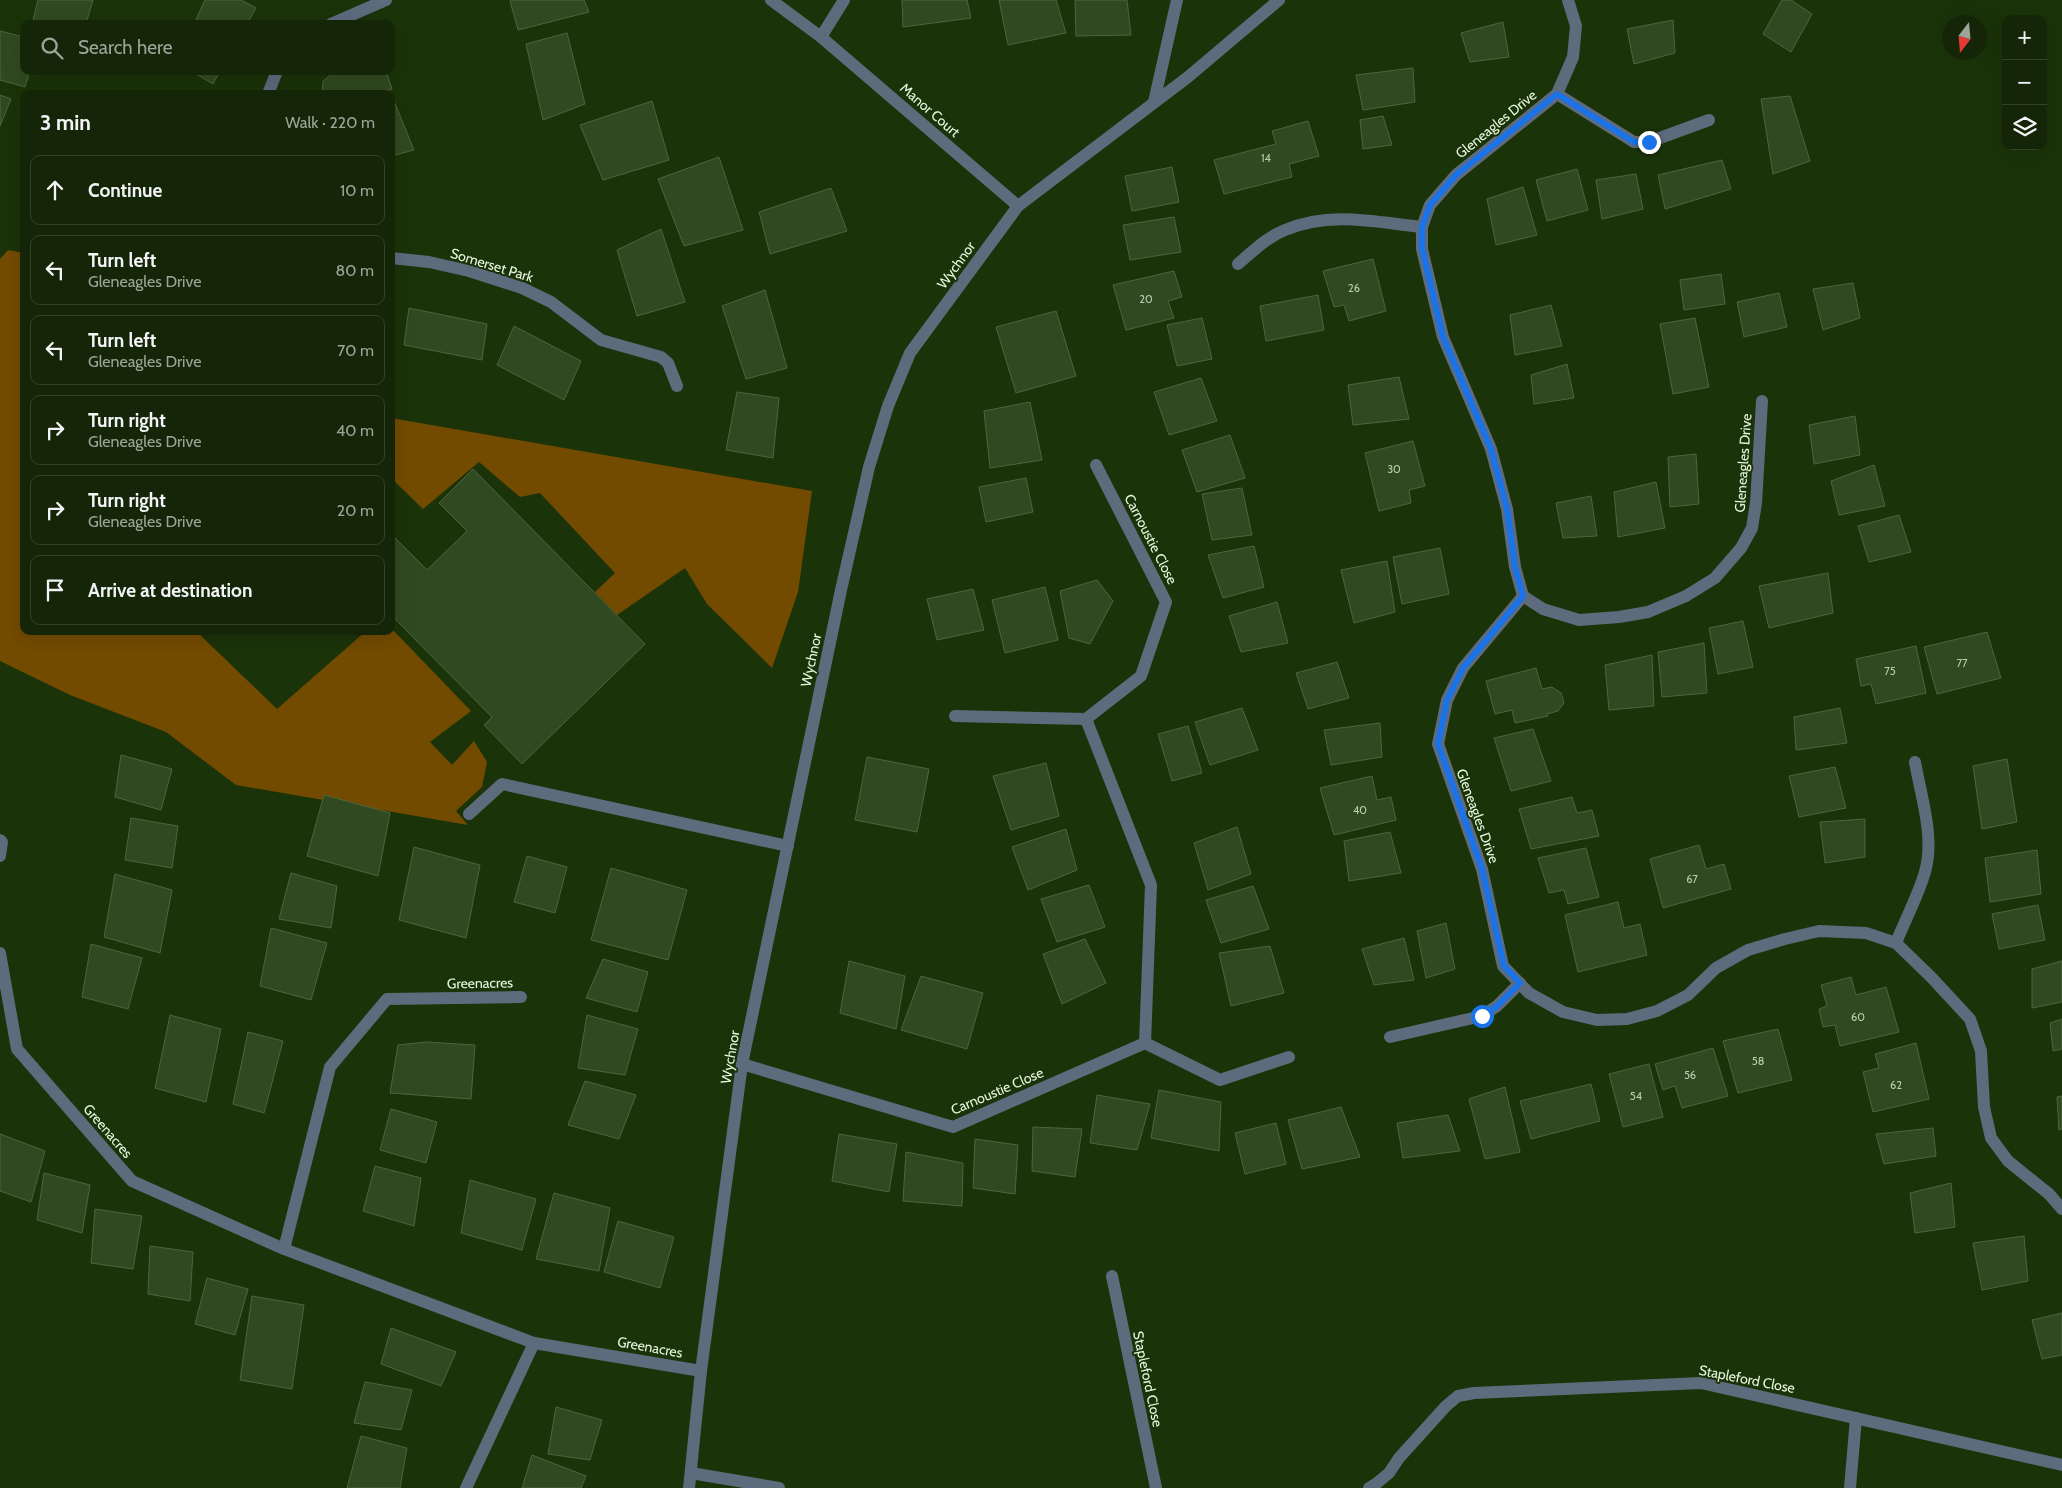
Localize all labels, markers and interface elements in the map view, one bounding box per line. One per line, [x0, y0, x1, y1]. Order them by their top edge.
north arrow [1942, 15, 1987, 60]
map controls [2002, 15, 2047, 150]
button: + [2002, 15, 2047, 60]
search box [20, 20, 395, 75]
icon: search [38, 34, 66, 62]
text: Search here [78, 36, 172, 59]
button: − [2002, 60, 2047, 105]
street label: Manor Court [896, 79, 964, 141]
street label: Gleneagles Drive [1452, 86, 1540, 162]
button: layers [2002, 105, 2047, 150]
text: 3 min [40, 110, 91, 135]
text: Walk · 220 m [285, 113, 375, 132]
route end [1638, 131, 1661, 154]
house number: 14 [1261, 151, 1272, 165]
icon: ahead [41, 176, 69, 204]
text: Continue [88, 179, 162, 202]
text: 10 m [340, 181, 374, 200]
street label: Wychnor [933, 237, 979, 292]
street label: Somerset Park [448, 244, 536, 286]
text: Turn left [88, 249, 156, 272]
icon: left [41, 256, 69, 284]
text: 80 m [336, 261, 374, 280]
text: Gleneagles Drive [88, 272, 201, 291]
house number: 26 [1348, 281, 1360, 295]
house number: 20 [1139, 292, 1153, 306]
text: Turn left [88, 329, 156, 352]
icon: left [41, 336, 69, 364]
text: 70 m [337, 341, 374, 360]
text: Gleneagles Drive [88, 352, 201, 371]
text: Turn right [88, 409, 166, 432]
street label: Gleneagles Drive [1731, 413, 1755, 513]
icon: right [41, 416, 69, 444]
text: 40 m [336, 421, 374, 440]
text: Gleneagles Drive [88, 432, 201, 451]
house number: 30 [1387, 462, 1401, 476]
text: Turn right [88, 489, 166, 512]
street label: Carnoustie Close [1121, 491, 1181, 587]
icon: right [41, 496, 69, 524]
text: 20 m [337, 501, 374, 520]
text: Gleneagles Drive [88, 512, 201, 531]
icon: arrive [41, 576, 69, 604]
text: Arrive at destination [88, 579, 252, 602]
street label: Wychnor [797, 631, 826, 688]
house number: 77 [1956, 656, 1968, 670]
house number: 75 [1884, 664, 1896, 678]
street label: Gleneagles Drive [1453, 766, 1503, 866]
house number: 40 [1353, 803, 1367, 817]
house number: 67 [1686, 872, 1698, 886]
street label: Greenacres [447, 973, 513, 993]
route start [1471, 1005, 1494, 1028]
house number: 60 [1851, 1010, 1865, 1024]
street label: Wychnor [716, 1028, 744, 1085]
house number: 58 [1752, 1054, 1764, 1068]
street label: Carnoustie Close [948, 1063, 1046, 1119]
house number: 56 [1684, 1068, 1696, 1082]
house number: 62 [1890, 1078, 1902, 1092]
house number: 54 [1630, 1089, 1643, 1103]
street label: Greenacres [80, 1100, 137, 1162]
street label: Stapleford Close [1129, 1329, 1167, 1429]
street label: Greenacres [616, 1332, 684, 1362]
street label: Stapleford Close [1697, 1361, 1797, 1397]

